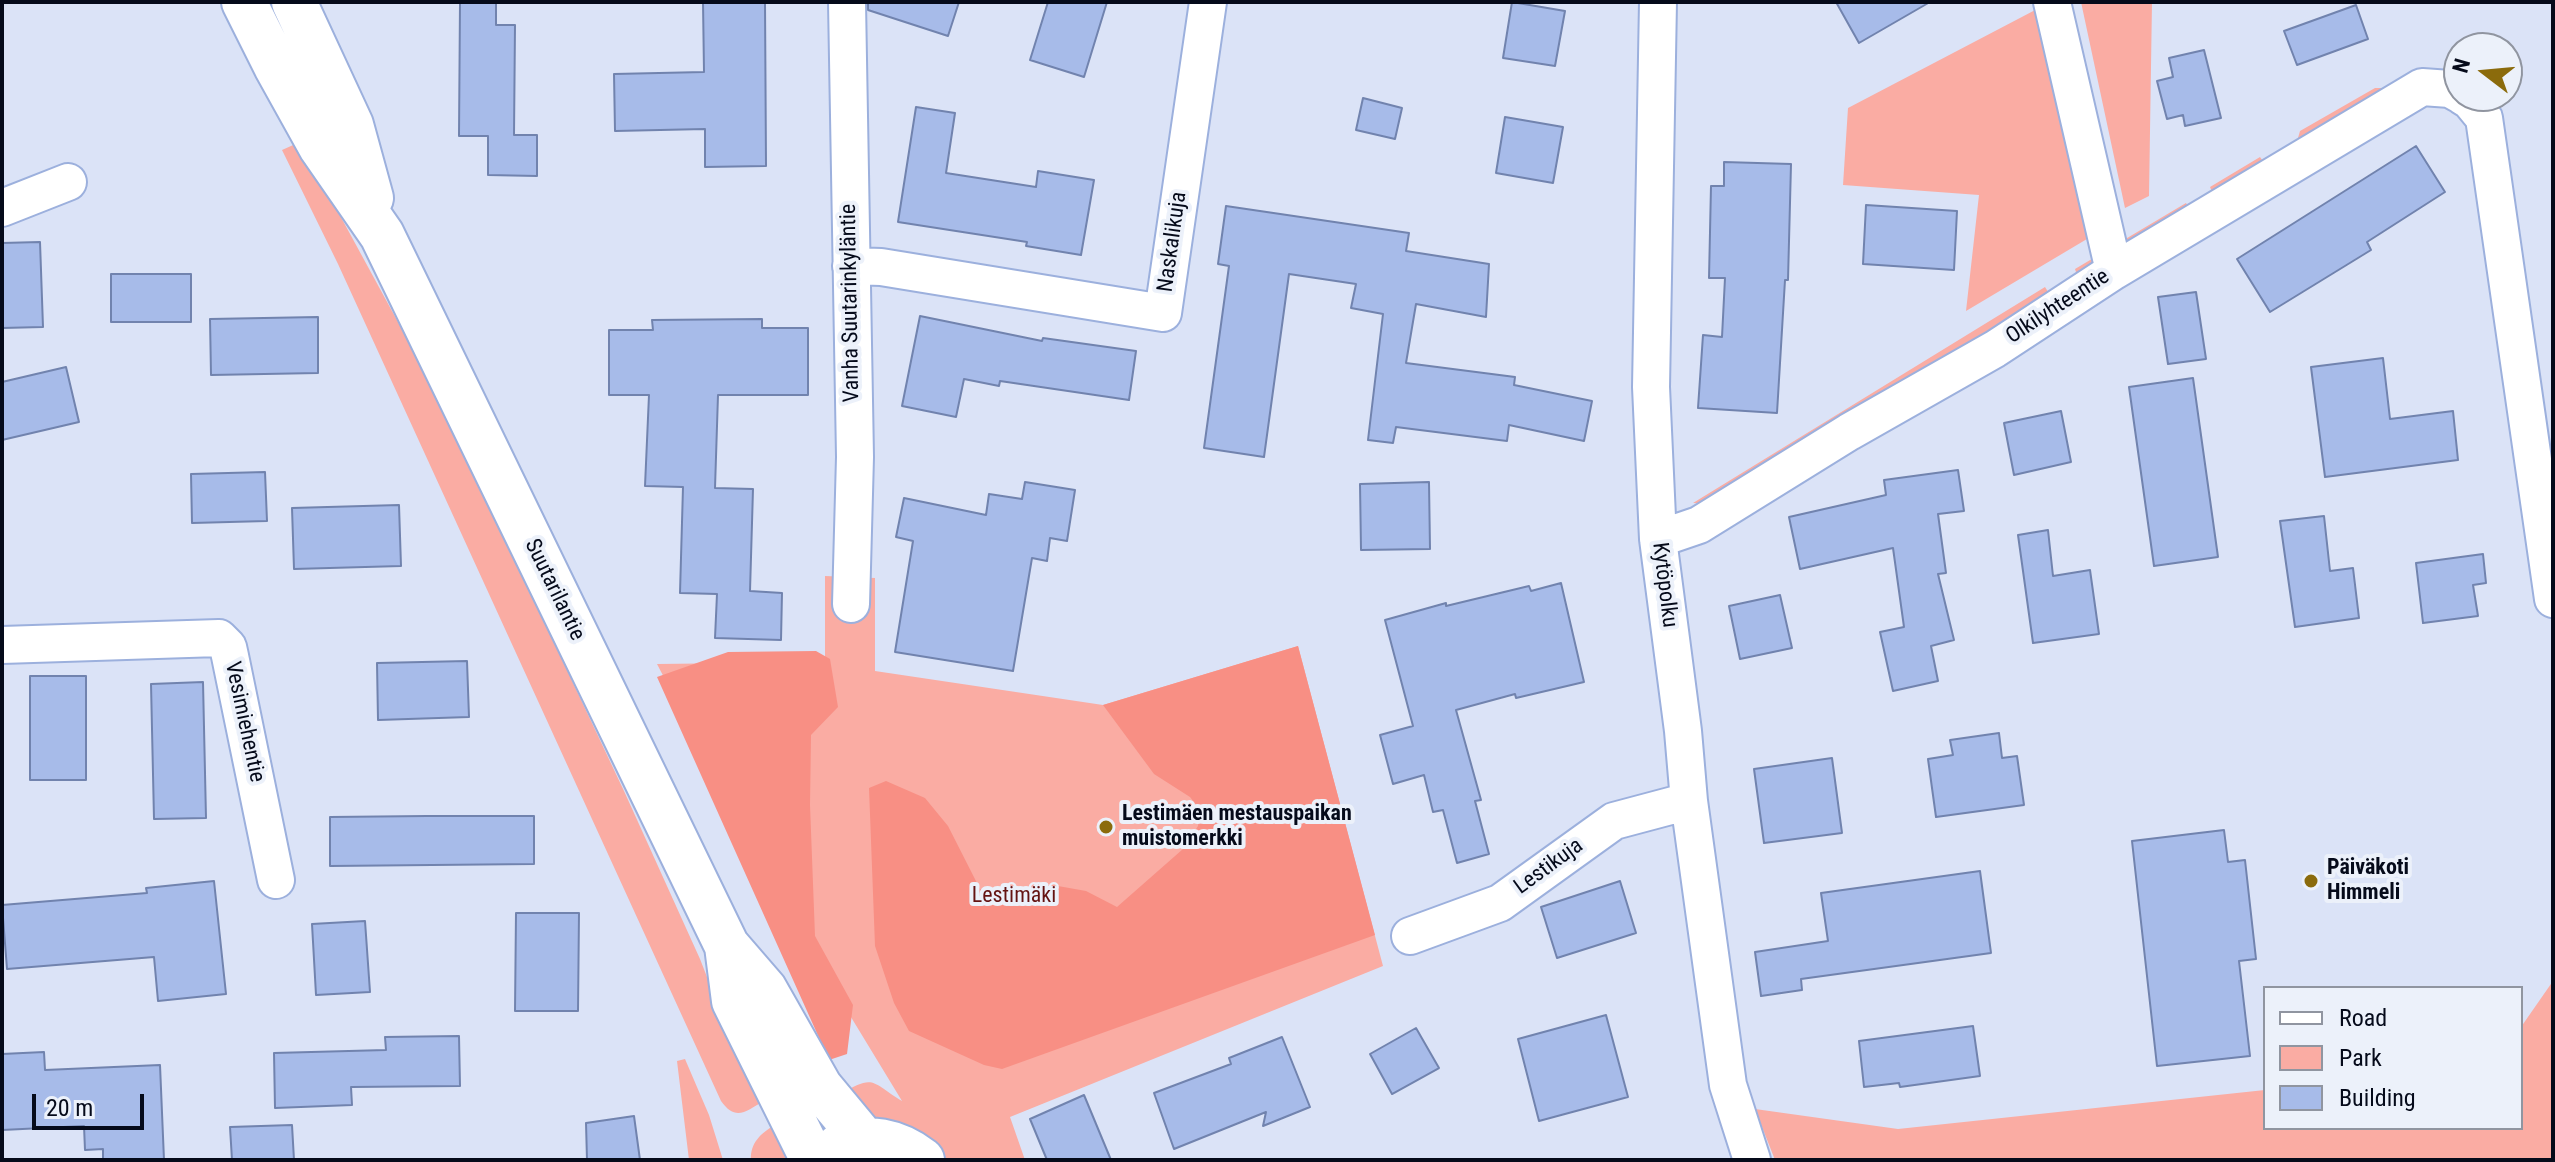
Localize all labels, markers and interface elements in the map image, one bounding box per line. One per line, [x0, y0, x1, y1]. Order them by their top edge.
north arrow [2443, 32, 2523, 112]
text: N [2447, 56, 2475, 76]
street label: Naskalikuja [1153, 190, 1193, 294]
street label: Vanha Suutarinkyläntie [836, 204, 866, 402]
street label: Olkilyhteentie [2001, 264, 2115, 350]
street label: Suutarilantie [518, 535, 590, 645]
street label: Kytöpolku [1646, 541, 1682, 629]
street label: Vesimiehentie [218, 659, 270, 785]
place label: Lestimäen mestauspaikan muistomerkki [1122, 801, 1352, 852]
marker: Lestimäen mestauspaikan muistomerkki [1097, 818, 1115, 836]
street label: Lestikuja [1510, 833, 1588, 901]
place label: Päiväkoti Himmeli [2327, 855, 2409, 906]
marker: Päiväkoti Himmeli [2302, 872, 2320, 890]
park label: Lestimäki [972, 883, 1056, 909]
legend [2263, 986, 2523, 1130]
text: Road [2339, 1004, 2387, 1032]
text: Park [2339, 1044, 2382, 1072]
scale bar [36, 1078, 148, 1128]
text: Building [2339, 1084, 2416, 1112]
text: 20 m [46, 1094, 93, 1122]

